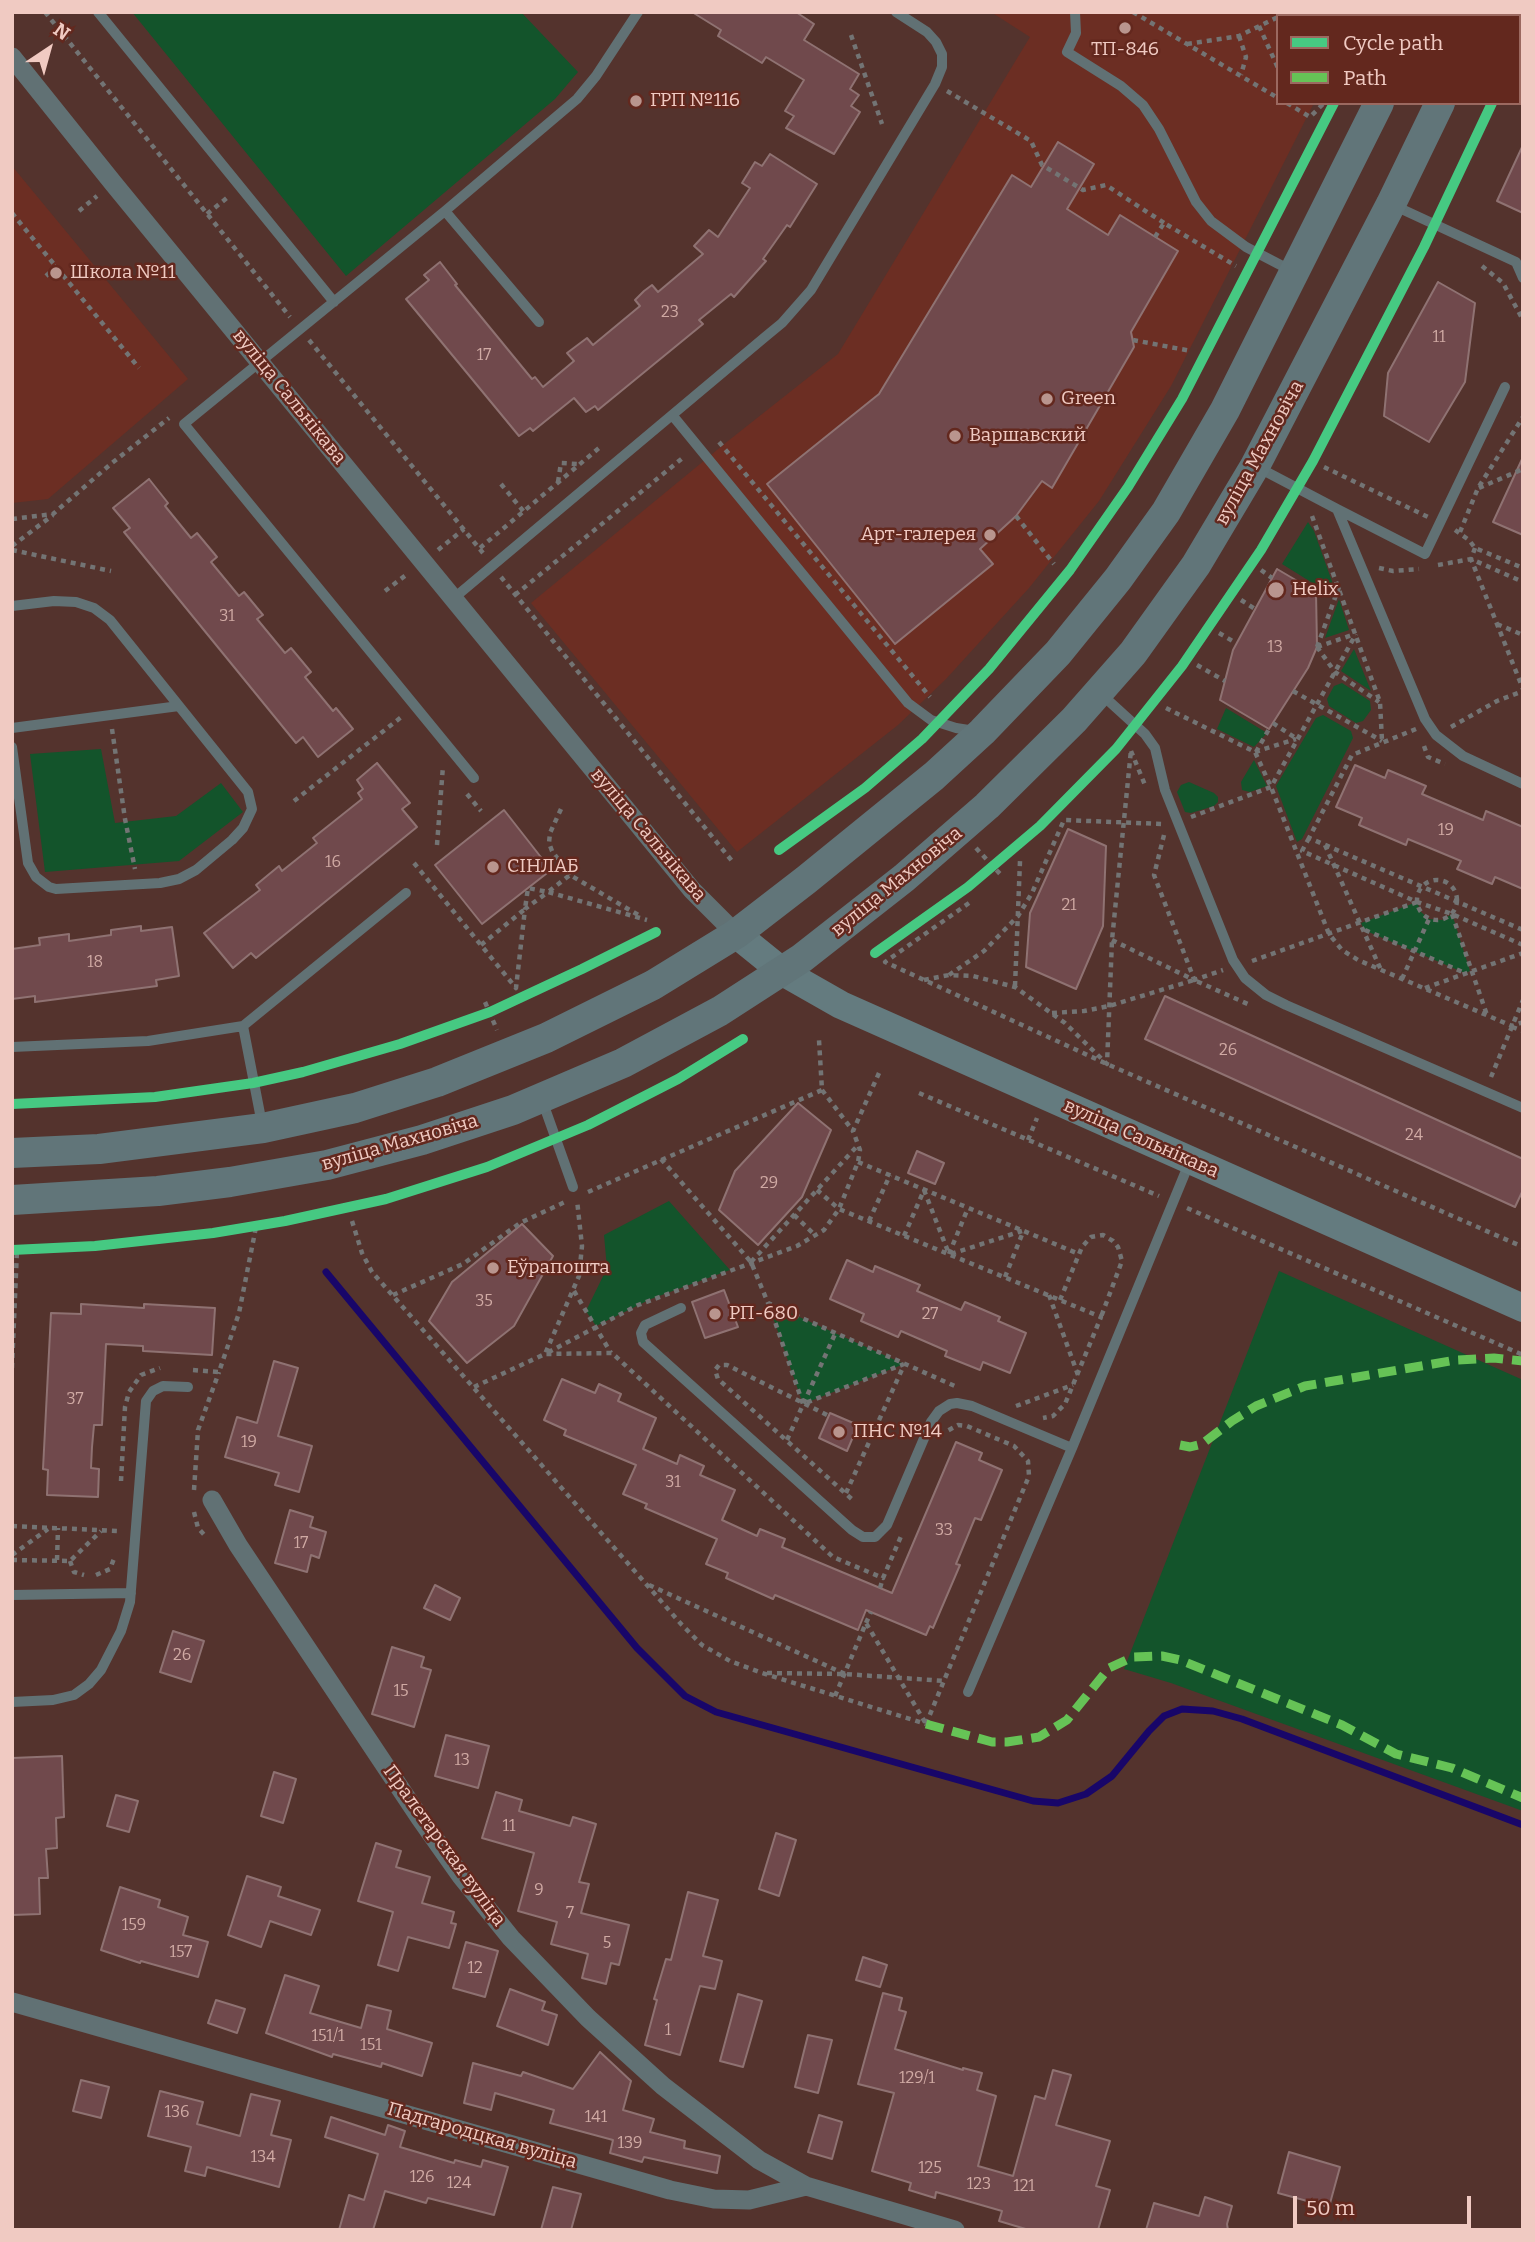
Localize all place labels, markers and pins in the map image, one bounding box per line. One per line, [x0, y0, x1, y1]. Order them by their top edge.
marker: ТП-846 [1117, 20, 1133, 36]
place label: ТП-846 [1091, 39, 1159, 61]
place label: ГРП №116 [650, 90, 740, 112]
marker: ГРП №116 [628, 93, 644, 109]
place label: Школа №11 [70, 262, 176, 284]
marker: Школа №11 [48, 265, 64, 281]
place label: Green [1061, 388, 1116, 410]
marker: Green [1039, 391, 1055, 407]
place label: Варшавский [969, 425, 1086, 447]
marker: Варшавский [947, 428, 963, 444]
place label: Арт-галерея [861, 524, 976, 546]
marker: Арт-галерея [982, 527, 998, 543]
place label: Helix [1292, 579, 1338, 601]
marker: Helix [1266, 580, 1286, 600]
place label: СІНЛАБ [507, 856, 579, 878]
marker: СІНЛАБ [485, 859, 501, 875]
place label: Еўрапошта [507, 1257, 610, 1279]
marker: Еўрапошта [485, 1260, 501, 1276]
place label: РП-680 [729, 1303, 798, 1325]
marker: РП-680 [707, 1306, 723, 1322]
place label: ПНС №14 [853, 1421, 942, 1443]
marker: ПНС №14 [831, 1424, 847, 1440]

